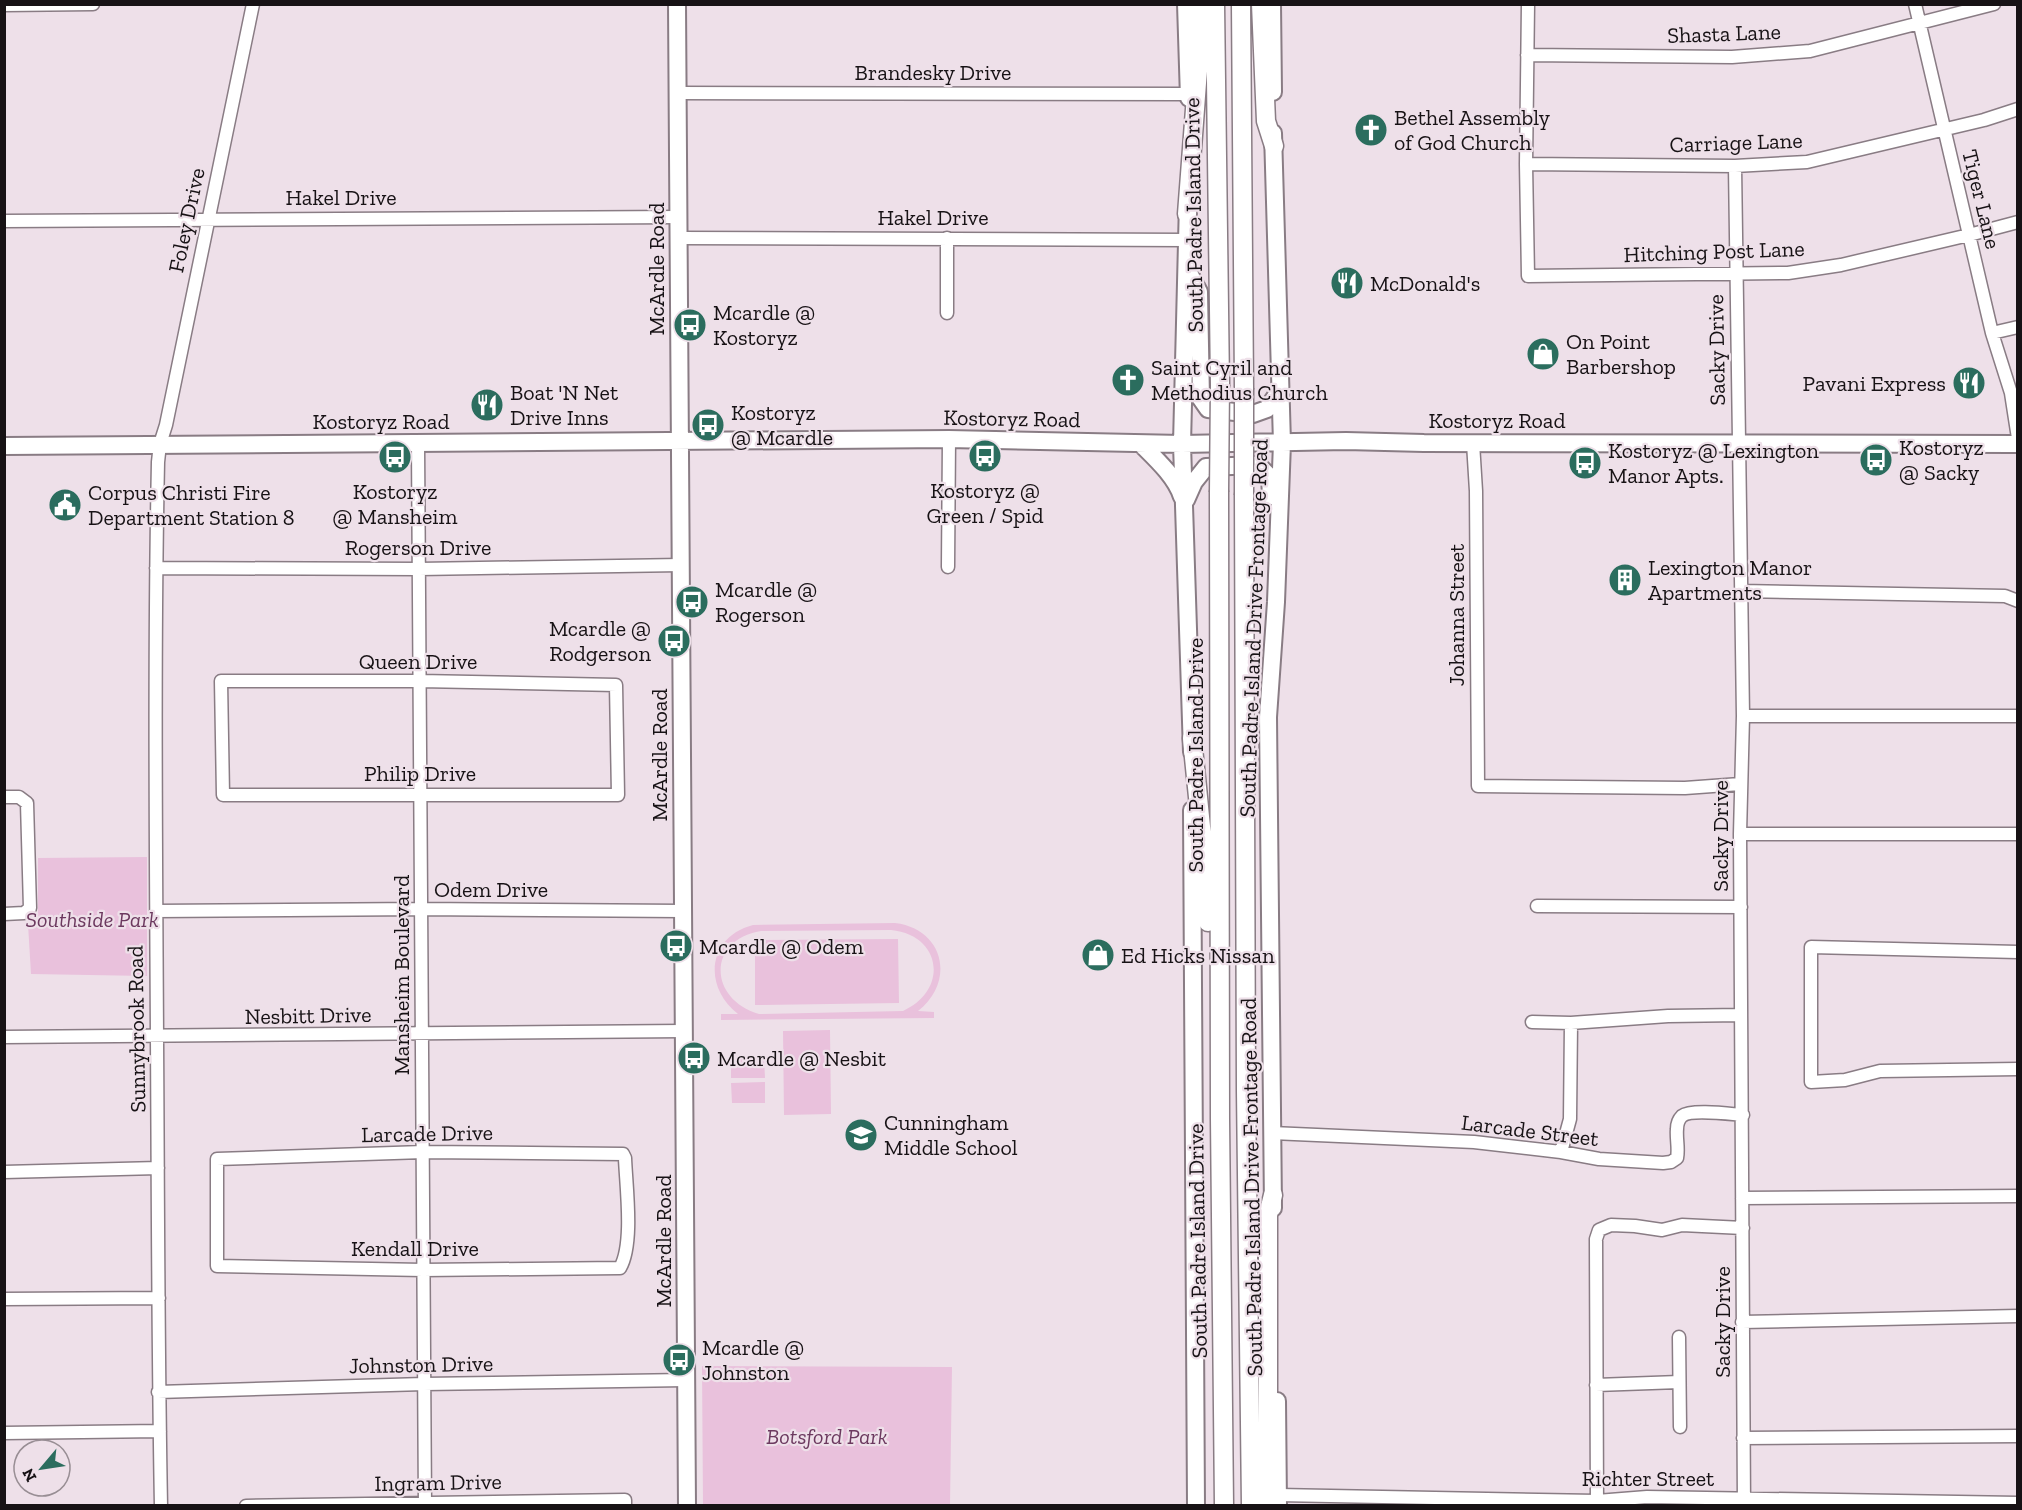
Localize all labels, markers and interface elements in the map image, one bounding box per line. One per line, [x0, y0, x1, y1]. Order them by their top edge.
street label: Shasta Lane [1667, 18, 1781, 49]
street label: Brandesky Drive [855, 59, 1011, 86]
street label: South Padre Island Drive [1178, 97, 1209, 333]
place label: Bethel Assembly of God Church [1394, 104, 1551, 156]
church icon: Bethel Assembly of God Church [1353, 112, 1389, 148]
street label: Carriage Lane [1669, 127, 1803, 158]
street label: Tiger Lane [1956, 147, 2007, 252]
street label: Foley Drive [162, 165, 211, 275]
street label: Hakel Drive [285, 184, 397, 211]
street label: McArdle Road [643, 203, 670, 335]
street label: Hakel Drive [877, 204, 989, 231]
street label: Hitching Post Lane [1623, 235, 1805, 268]
restaurant icon: McDonald's [1329, 265, 1365, 301]
place label: McDonald's [1370, 270, 1480, 297]
street label: Sacky Drive [1702, 294, 1731, 406]
place label: Mcardle @ Kostoryz [713, 299, 815, 351]
bus stop icon: Mcardle @ Kostoryz [672, 307, 708, 343]
place label: On Point Barbershop [1566, 328, 1676, 380]
shop icon: On Point Barbershop [1525, 336, 1561, 372]
place label: Saint Cyril and Methodius Church [1151, 354, 1328, 406]
church icon: Saint Cyril and Methodius Church [1110, 362, 1146, 398]
restaurant icon: Pavani Express [1951, 365, 1987, 401]
place label: Pavani Express [1803, 370, 1946, 397]
place label: Boat 'N Net Drive Inns [510, 379, 619, 431]
restaurant icon: Boat 'N Net Drive Inns [469, 387, 505, 423]
place label: Kostoryz @ Mcardle [731, 399, 833, 451]
street label: Kostoryz Road [943, 404, 1081, 433]
bus stop icon: Kostoryz @ Mcardle [690, 407, 726, 443]
street label: Kostoryz Road [1428, 407, 1566, 434]
street label: Kostoryz Road [312, 408, 450, 435]
place label: Kostoryz @ Sacky [1899, 434, 1984, 486]
place label: Kostoryz @ Lexington Manor Apts. [1608, 437, 1819, 489]
bus stop icon: Kostoryz @ Green / Spid [967, 438, 1003, 474]
street label: South Padre Island Drive Frontage Road [1233, 438, 1274, 818]
bus stop icon: Kostoryz @ Mansheim [377, 439, 413, 475]
bus stop icon: Kostoryz @ Sacky [1858, 442, 1894, 478]
bus stop icon: Kostoryz @ Lexington Manor Apts. [1567, 445, 1603, 481]
place label: Kostoryz @ Green / Spid [926, 477, 1044, 529]
place label: Kostoryz @ Mansheim [333, 478, 457, 530]
place label: Corpus Christi Fire Department Station 8 [88, 479, 295, 531]
public building icon: Corpus Christi Fire Department Station 8 [47, 487, 83, 523]
street label: Rogerson Drive [345, 534, 491, 561]
street label: Johanna Street [1443, 543, 1470, 686]
place label: Lexington Manor Apartments [1648, 554, 1812, 606]
building icon: Lexington Manor Apartments [1607, 562, 1643, 598]
place label: Mcardle @ Rogerson [715, 576, 817, 628]
bus stop icon: Mcardle @ Rogerson [674, 584, 710, 620]
place label: Mcardle @ Rodgerson [549, 615, 651, 667]
bus stop icon: Mcardle @ Rodgerson [656, 623, 692, 659]
street label: South Padre Island Drive [1182, 638, 1209, 872]
street label: Queen Drive [359, 648, 477, 675]
street label: McArdle Road [646, 689, 673, 821]
street label: Philip Drive [364, 760, 476, 787]
street label: Sacky Drive [1707, 780, 1734, 892]
street label: Mansheim Boulevard [388, 875, 415, 1075]
street label: Odem Drive [434, 876, 548, 903]
park label: Southside Park [25, 906, 159, 933]
bus stop icon: Mcardle @ Odem [658, 928, 694, 964]
place label: Mcardle @ Odem [699, 933, 864, 960]
shop icon: Ed Hicks Nissan [1080, 937, 1116, 973]
place label: Ed Hicks Nissan [1121, 942, 1275, 969]
street label: Sunnybrook Road [122, 945, 151, 1113]
street label: South Padre Island Drive Frontage Road [1235, 997, 1268, 1377]
street label: Nesbitt Drive [244, 1001, 372, 1030]
bus stop icon: Mcardle @ Nesbit [676, 1040, 712, 1076]
place label: Mcardle @ Nesbit [717, 1045, 887, 1072]
place label: Cunningham Middle School [884, 1109, 1018, 1161]
street label: Larcade Street [1460, 1109, 1601, 1152]
school or university icon: Cunningham Middle School [843, 1117, 879, 1153]
street label: Larcade Drive [361, 1119, 493, 1148]
street label: South Padre Island Drive [1182, 1123, 1213, 1359]
street label: McArdle Road [650, 1175, 677, 1307]
street label: Kendall Drive [351, 1235, 479, 1262]
street label: Sacky Drive [1709, 1266, 1736, 1378]
place label: Mcardle @ Johnston [702, 1334, 804, 1386]
bus stop icon: Mcardle @ Johnston [661, 1342, 697, 1378]
street label: Johnston Drive [349, 1350, 493, 1379]
park label: Botsford Park [766, 1423, 888, 1450]
north arrow [12, 1438, 72, 1498]
text: N [18, 1465, 41, 1485]
street label: Richter Street [1582, 1465, 1715, 1492]
street label: Ingram Drive [374, 1468, 502, 1497]

